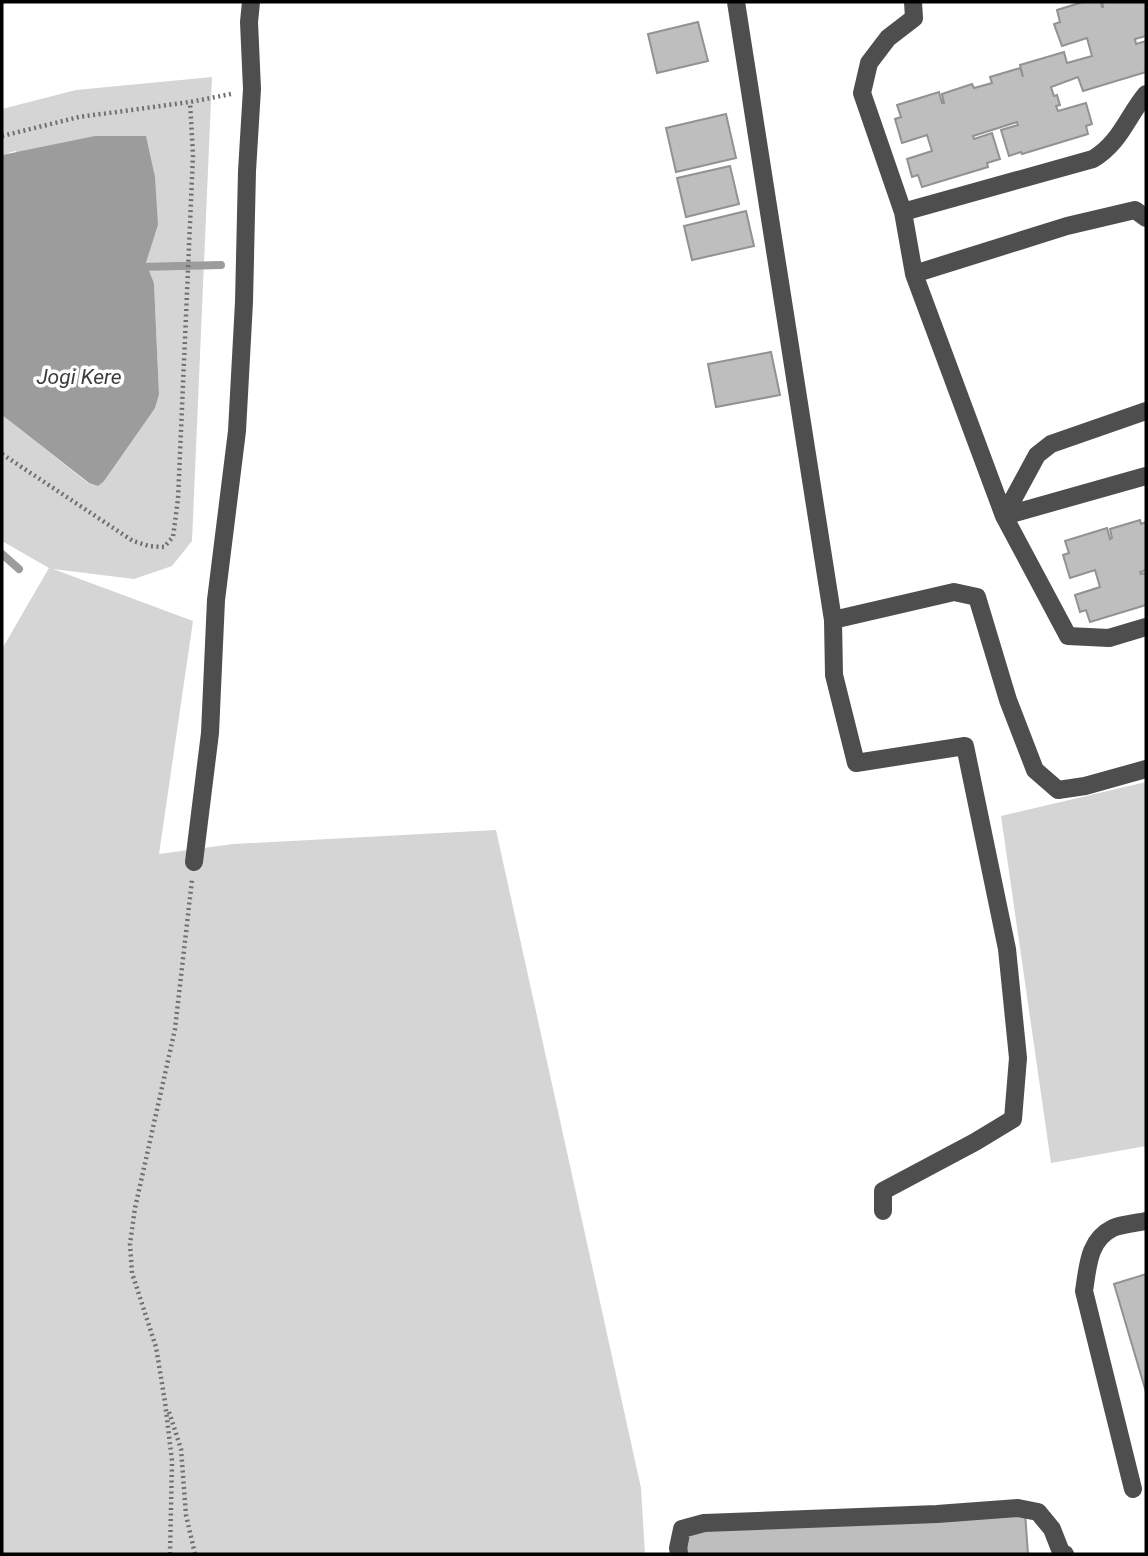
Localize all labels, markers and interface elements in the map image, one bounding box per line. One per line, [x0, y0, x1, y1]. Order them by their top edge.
water label: Jogi Kere [36, 365, 122, 389]

